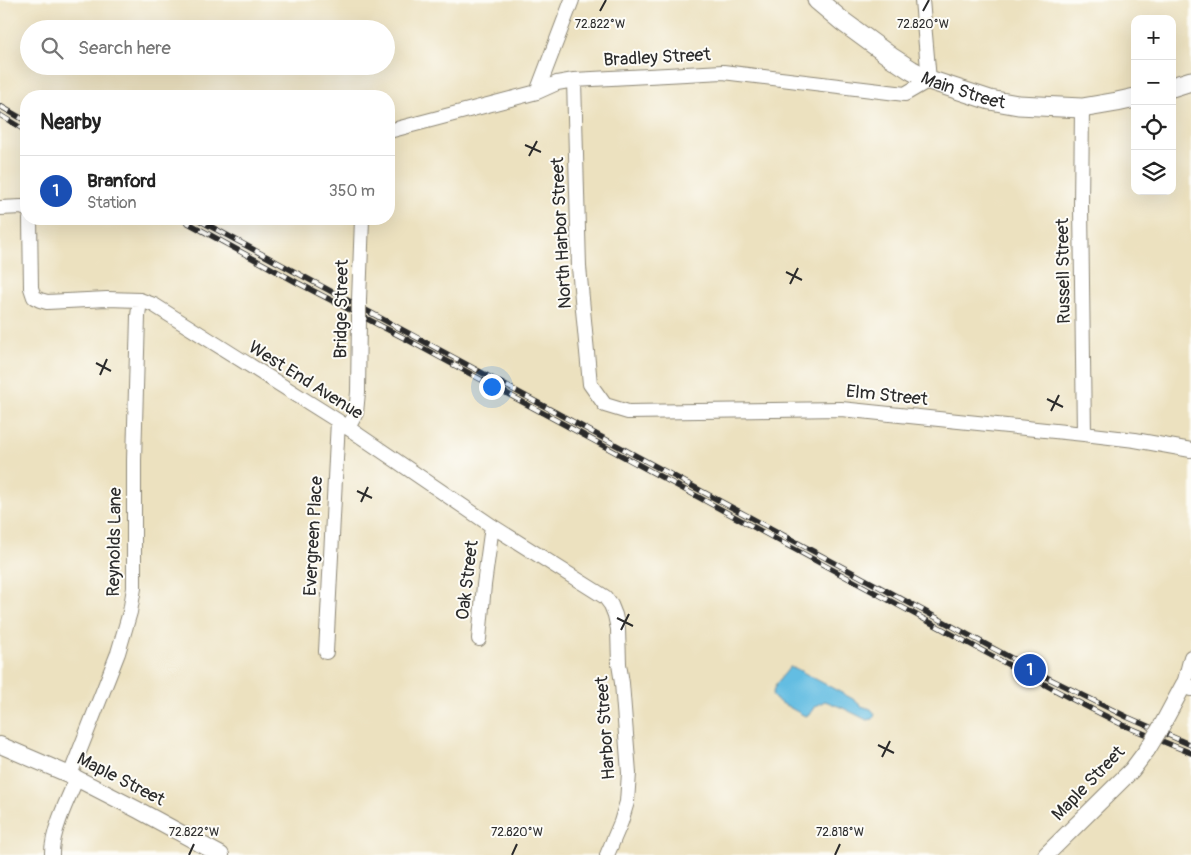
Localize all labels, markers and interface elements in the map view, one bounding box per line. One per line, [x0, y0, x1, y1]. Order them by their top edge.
map controls [1131, 15, 1176, 195]
button: + [1131, 15, 1176, 60]
text: 72.822°W [575, 17, 625, 32]
text: 72.820°W [897, 17, 949, 32]
search box [20, 20, 395, 75]
icon: search [38, 34, 66, 62]
text: Search here [78, 36, 171, 60]
street label: Bradley Street [603, 43, 712, 72]
button: − [1131, 60, 1176, 105]
street label: Main Street [917, 67, 1008, 115]
button: locate [1131, 105, 1176, 150]
text: Nearby [40, 109, 101, 136]
button: layers [1131, 150, 1176, 195]
street label: North Harbor Street [546, 156, 577, 309]
text: Branford [87, 169, 156, 193]
text: 1 [53, 181, 59, 201]
text: 350 m [329, 181, 375, 201]
text: Station [87, 193, 137, 213]
street label: Russell Street [1051, 217, 1076, 324]
street label: Bridge Street [329, 258, 354, 359]
street label: West End Avenue [244, 336, 368, 425]
your location [479, 374, 505, 400]
street label: Elm Street [845, 380, 930, 411]
street label: Evergreen Place [299, 475, 328, 597]
street label: Reynolds Lane [102, 487, 127, 597]
street label: Oak Street [451, 538, 484, 621]
pin: 1 [1014, 651, 1046, 689]
street label: Harbor Street [590, 675, 621, 781]
street label: Maple Street [1047, 740, 1130, 826]
street label: Maple Street [73, 747, 169, 812]
text: 72.822°W [169, 825, 219, 840]
text: 72.820°W [491, 825, 543, 840]
text: 72.818°W [816, 825, 864, 840]

